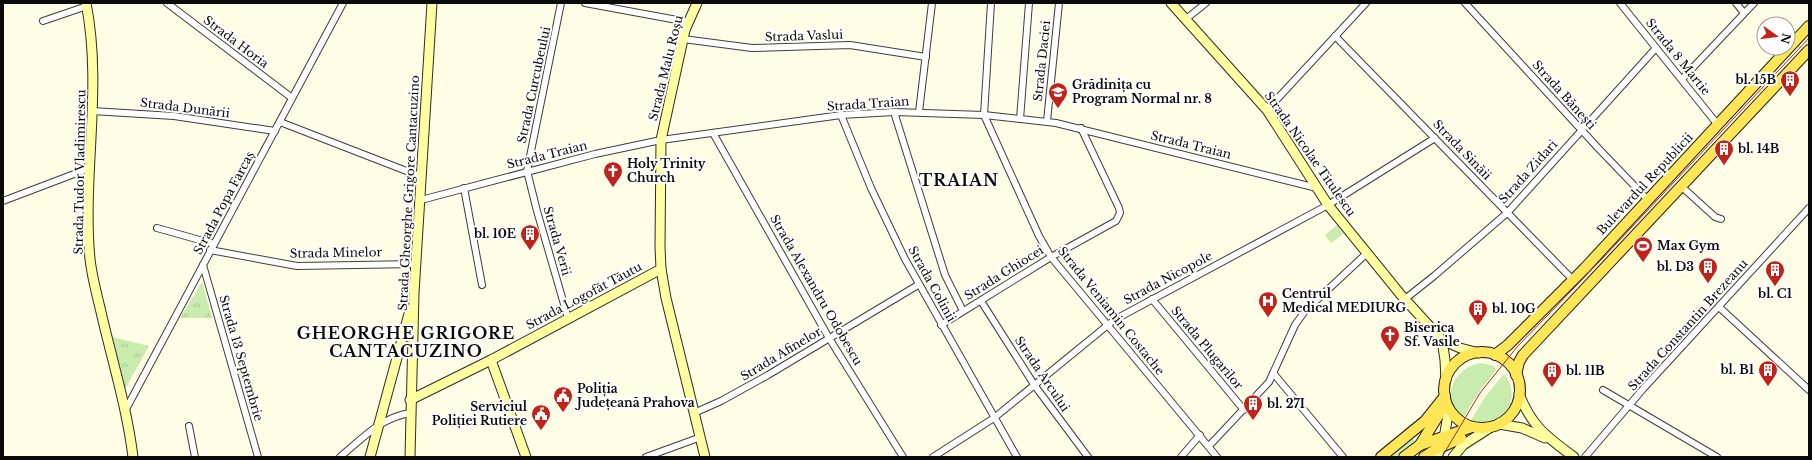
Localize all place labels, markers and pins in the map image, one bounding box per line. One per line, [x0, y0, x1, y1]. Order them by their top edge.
building icon: bl. 15B [1779, 69, 1801, 97]
place label: bl. 15B [1734, 72, 1776, 87]
place label: Grădinița cu Program Normal nr. 8 [1072, 77, 1212, 106]
school or university icon: Grădinița cu Program Normal nr. 8 [1047, 81, 1069, 109]
building icon: bl. 14B [1713, 138, 1735, 166]
place label: bl. 14B [1737, 141, 1780, 156]
place label: Holy Trinity Church [627, 156, 706, 185]
church icon: Holy Trinity Church [602, 160, 624, 188]
building icon: bl. 10E [519, 223, 541, 251]
place label: bl. 10E [473, 226, 516, 241]
sports icon: Max Gym [1632, 235, 1654, 263]
place label: Max Gym [1657, 238, 1721, 253]
building icon: bl. D3 [1697, 256, 1719, 284]
place label: bl. D3 [1656, 259, 1694, 274]
building icon: bl. C1 [1764, 259, 1786, 287]
place label: Centrul Medical MEDIURG [1282, 286, 1406, 315]
place label: bl. C1 [1757, 286, 1792, 301]
hospital icon: Centrul Medical MEDIURG [1257, 290, 1279, 318]
building icon: bl. 10G [1467, 298, 1489, 326]
place label: bl. 10G [1491, 301, 1536, 316]
place label: Biserica Sf. Vasile [1404, 320, 1460, 349]
church icon: Biserica Sf. Vasile [1379, 324, 1401, 352]
building icon: bl. B1 [1757, 359, 1779, 387]
building icon: bl. 11B [1541, 360, 1563, 388]
place label: bl. B1 [1720, 362, 1754, 377]
place label: bl. 11B [1565, 363, 1605, 378]
place label: Poliția Județeană Prahova [574, 381, 695, 411]
public building icon: Poliția Județeană Prahova [552, 385, 574, 413]
building icon: bl. 27I [1242, 393, 1264, 421]
place label: bl. 27I [1266, 396, 1305, 411]
place label: Serviciul Poliției Rutiere [432, 399, 528, 429]
public building icon: Serviciul Poliției Rutiere [530, 403, 552, 431]

